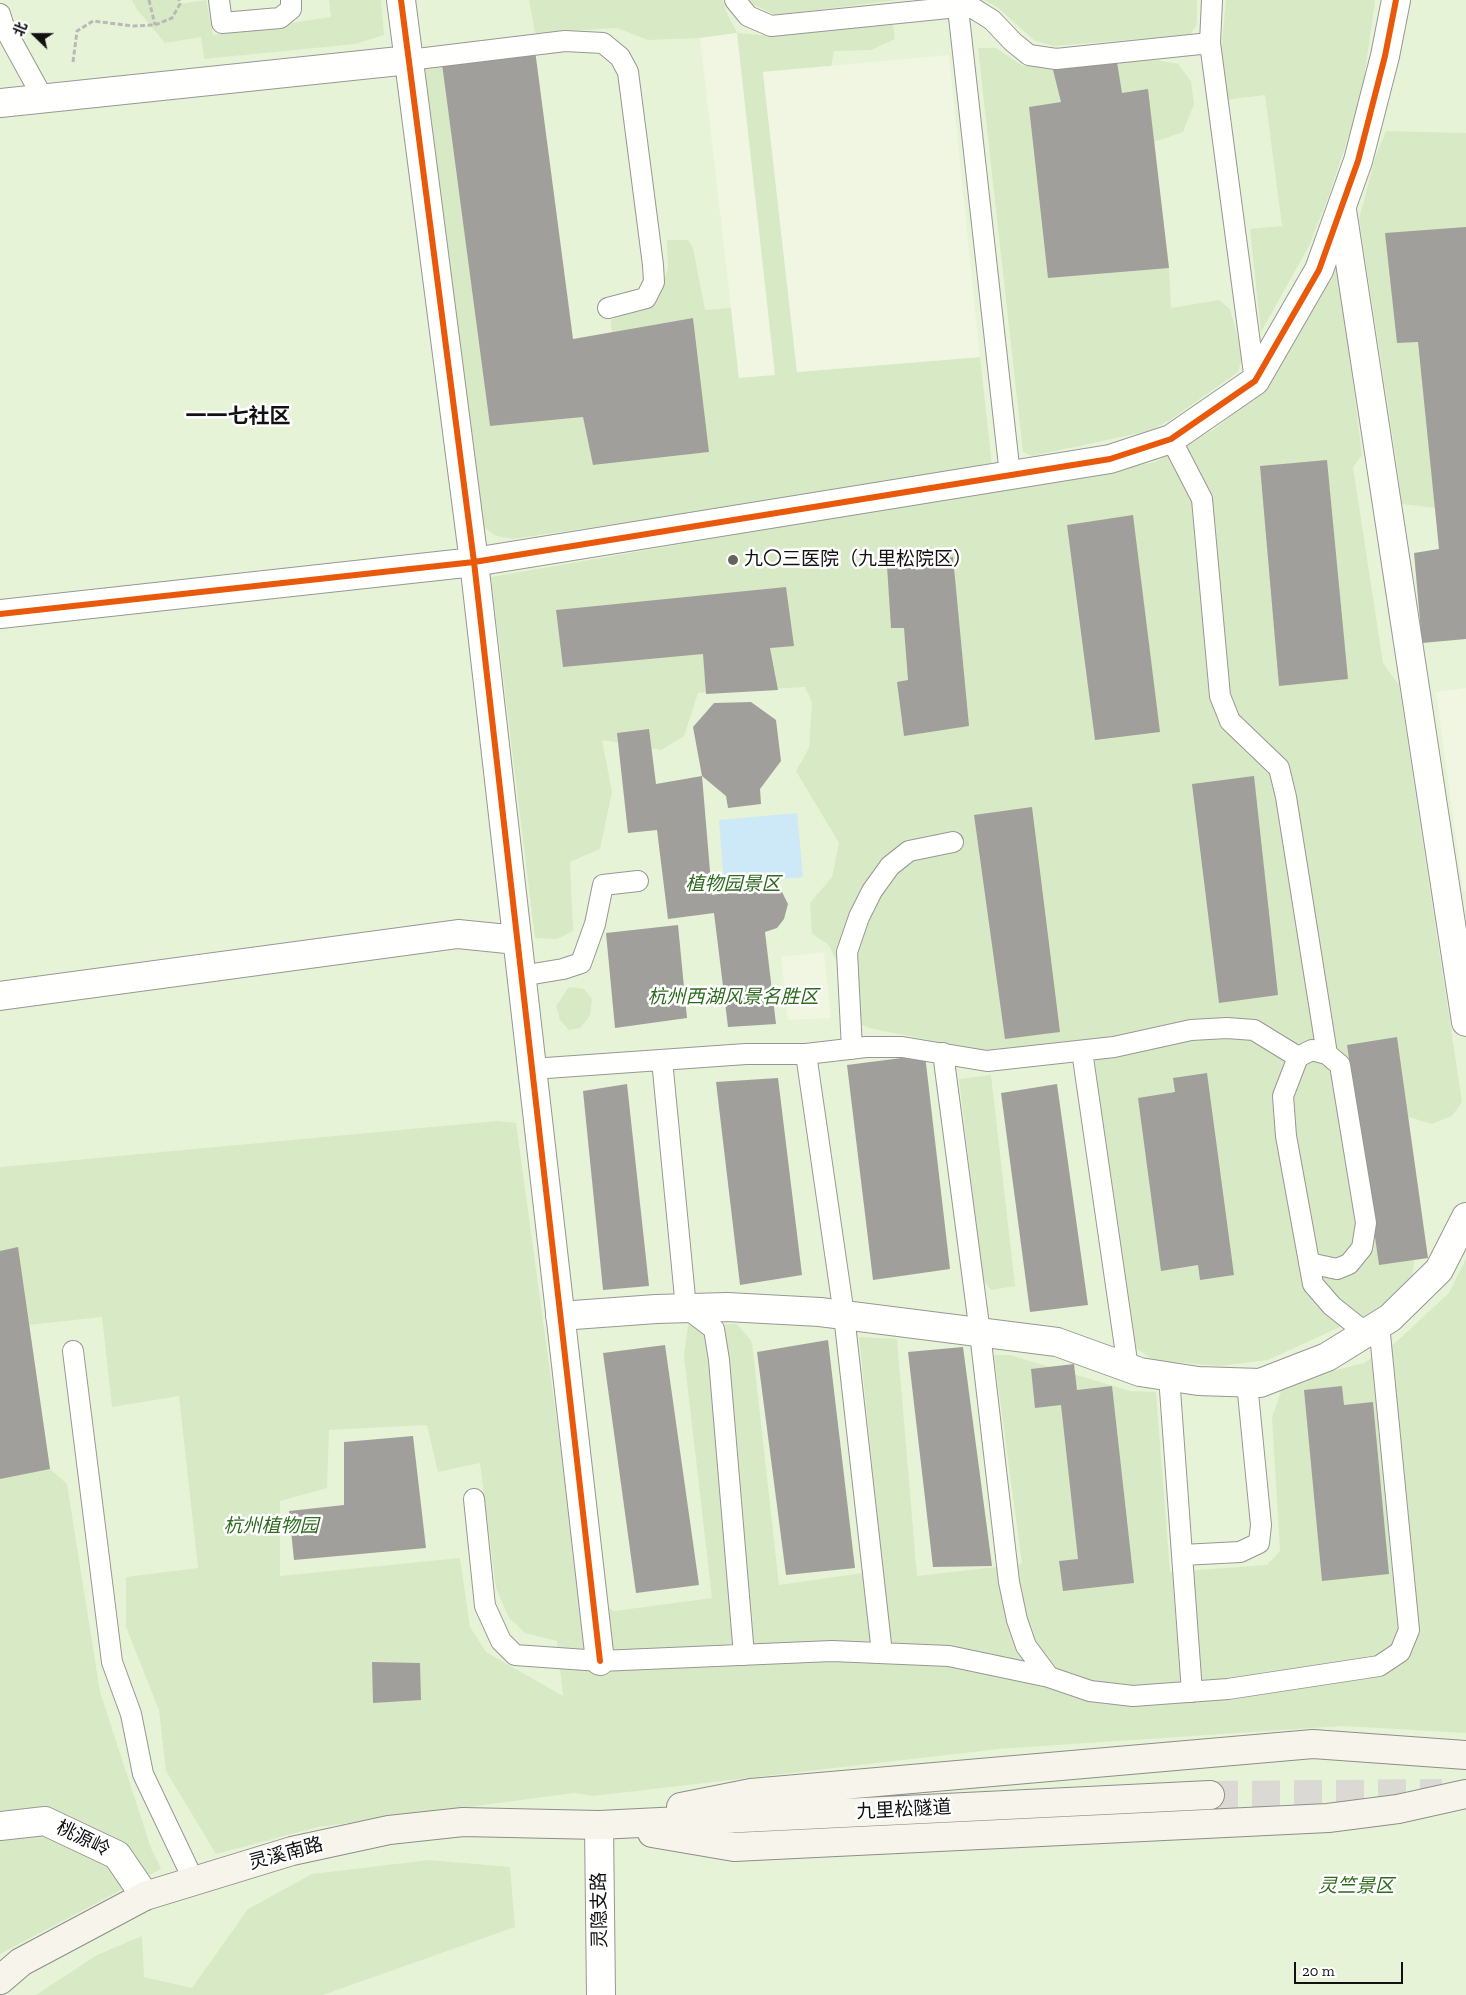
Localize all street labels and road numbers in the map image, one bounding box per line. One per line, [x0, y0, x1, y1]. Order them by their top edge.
street label: 九里松隧道 [856, 1796, 952, 1824]
street label: 桃源岭 [52, 1816, 114, 1862]
street label: 灵溪南路 [246, 1833, 326, 1875]
street label: 灵隐支路 [588, 1872, 612, 1948]

